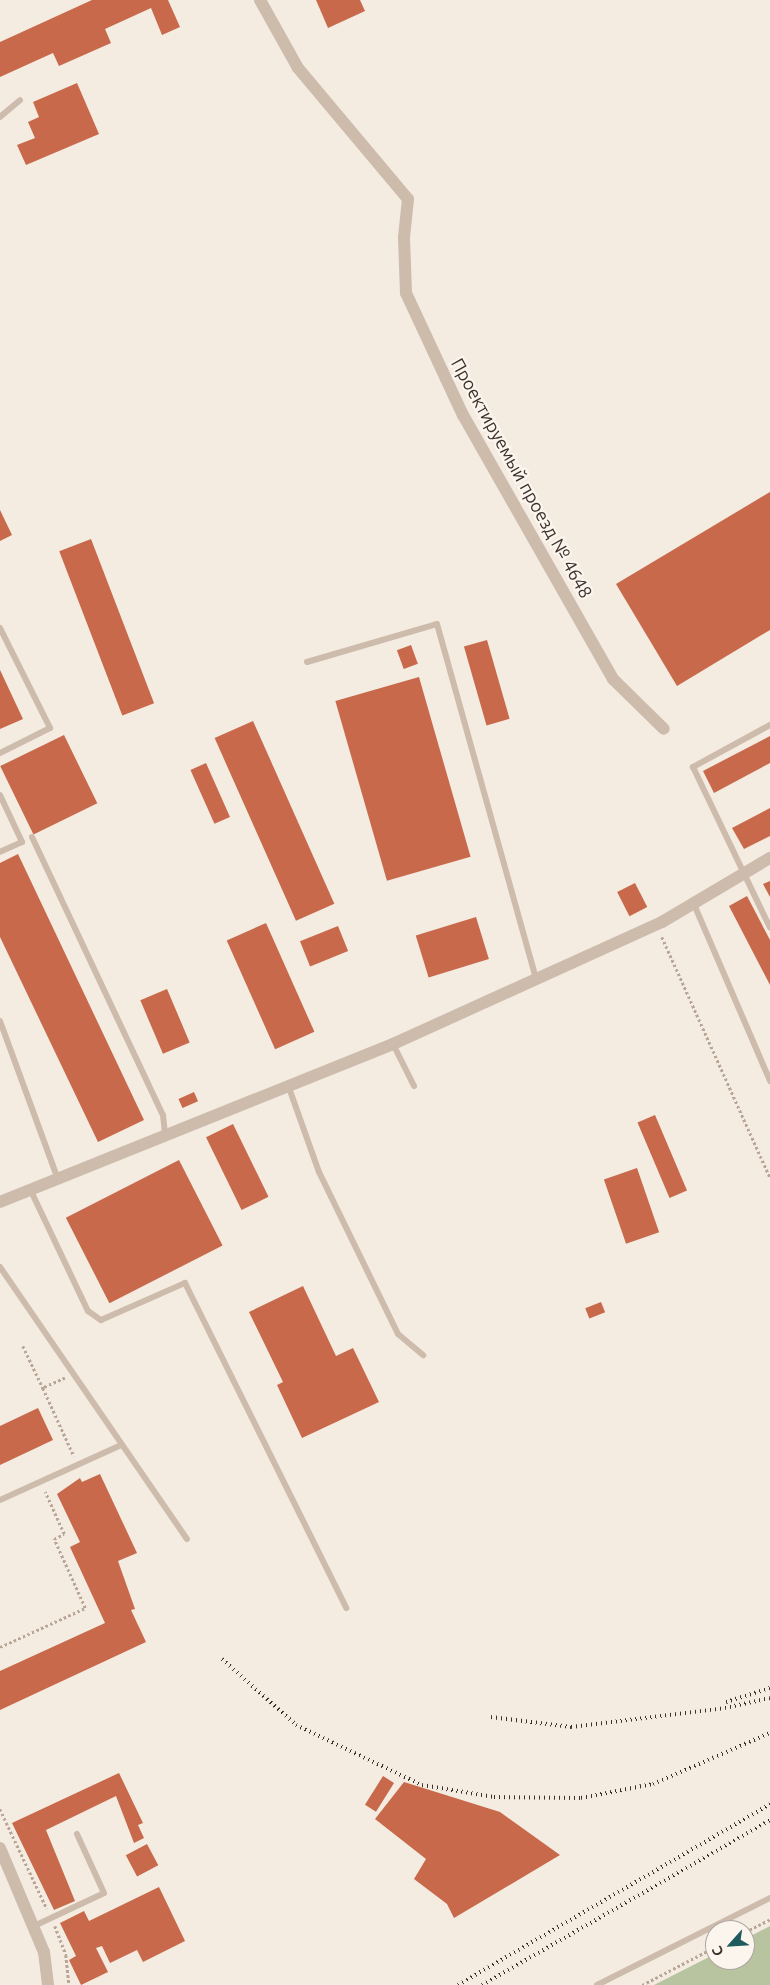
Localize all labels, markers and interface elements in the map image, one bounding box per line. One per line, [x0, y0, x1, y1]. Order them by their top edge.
street label: Проектируемый проезд № 4648 [447, 354, 597, 602]
north arrow [705, 1920, 755, 1970]
text: С [708, 1944, 727, 1959]

